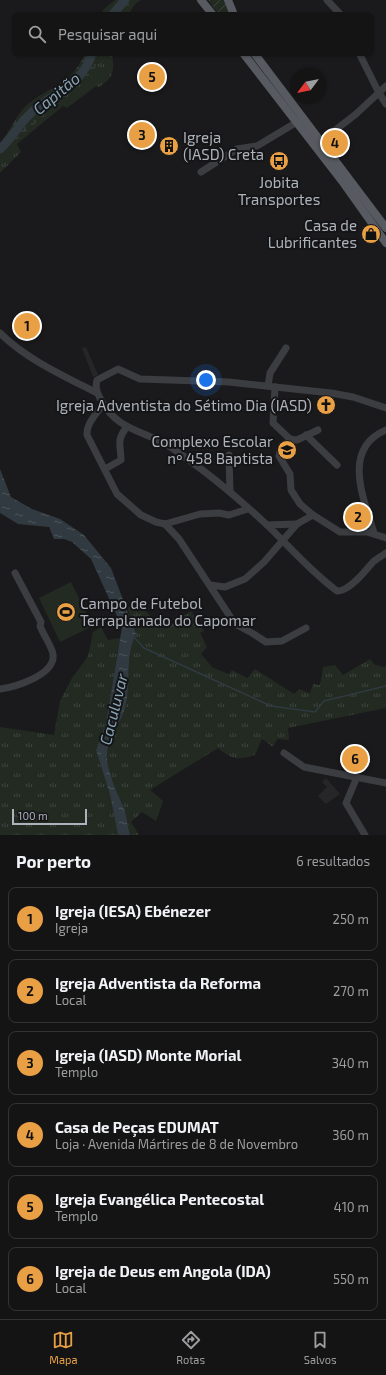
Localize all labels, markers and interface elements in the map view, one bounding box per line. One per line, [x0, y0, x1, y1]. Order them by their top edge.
search box [12, 12, 374, 56]
icon: search [26, 23, 48, 45]
text: Pesquisar aqui [58, 25, 157, 43]
pin: 5 [139, 62, 165, 92]
water label: Capitão [29, 68, 83, 118]
north arrow [290, 68, 326, 104]
pin: 3 [129, 120, 155, 150]
place label: Igreja (IASD) Creta [183, 128, 264, 163]
pin: 4 [322, 128, 348, 158]
building icon: Igreja (IASD) Creta [158, 135, 180, 157]
bus stop icon: Jobita Transportes [268, 150, 290, 172]
place label: Jobita Transportes [238, 173, 320, 208]
place label: Casa de Lubrificantes [268, 216, 357, 251]
shop icon: Casa de Lubrificantes [360, 223, 382, 245]
pin: 1 [14, 311, 40, 341]
your location [196, 370, 216, 390]
church icon: Igreja Adventista do Sétimo Dia (IASD) [315, 394, 337, 416]
place label: Igreja Adventista do Sétimo Dia (IASD) [56, 396, 312, 415]
place label: Complexo Escolar nº 458 Baptista [151, 432, 273, 467]
school or university icon: Complexo Escolar nº 458 Baptista [276, 439, 298, 461]
pin: 2 [345, 502, 371, 532]
place label: Campo de Futebol Terraplanado do Capomar [80, 594, 256, 629]
sports icon: Campo de Futebol Terraplanado do Capomar [55, 601, 77, 623]
water label: Caculuvar [95, 671, 131, 747]
pin: 6 [342, 744, 368, 774]
scale bar [12, 807, 87, 826]
text: 100 m [18, 809, 48, 822]
text: Por perto [16, 851, 91, 871]
text: 6 resultados [296, 853, 370, 869]
text: Igreja (IESA) Ebénezer [55, 902, 211, 920]
text: 1 [27, 911, 33, 927]
text: 250 m [333, 911, 369, 927]
text: Igreja [55, 920, 88, 936]
text: Igreja Adventista da Reforma [55, 974, 261, 992]
text: 2 [26, 983, 34, 999]
text: 270 m [333, 983, 369, 999]
text: Local [55, 992, 86, 1008]
text: Igreja (IASD) Monte Morial [55, 1046, 241, 1064]
text: 3 [26, 1055, 34, 1071]
text: 340 m [332, 1055, 369, 1071]
text: Templo [55, 1064, 98, 1080]
text: Casa de Peças EDUMAT [55, 1118, 219, 1136]
text: 4 [26, 1127, 34, 1143]
text: 360 m [332, 1127, 369, 1143]
text: Loja · Avenida Mártires de 8 de Novembro [55, 1136, 298, 1152]
text: Igreja Evangélica Pentecostal [55, 1190, 264, 1208]
text: 5 [26, 1199, 34, 1215]
text: 410 m [334, 1199, 369, 1215]
text: Templo [55, 1208, 98, 1224]
text: Igreja de Deus em Angola (IDA) [55, 1262, 271, 1280]
text: 6 [26, 1271, 34, 1287]
text: 550 m [333, 1271, 369, 1287]
text: Local [55, 1280, 86, 1296]
tab: Mapa [49, 1329, 77, 1366]
tab: Rotas [176, 1329, 205, 1366]
tab: Salvos [304, 1329, 337, 1366]

